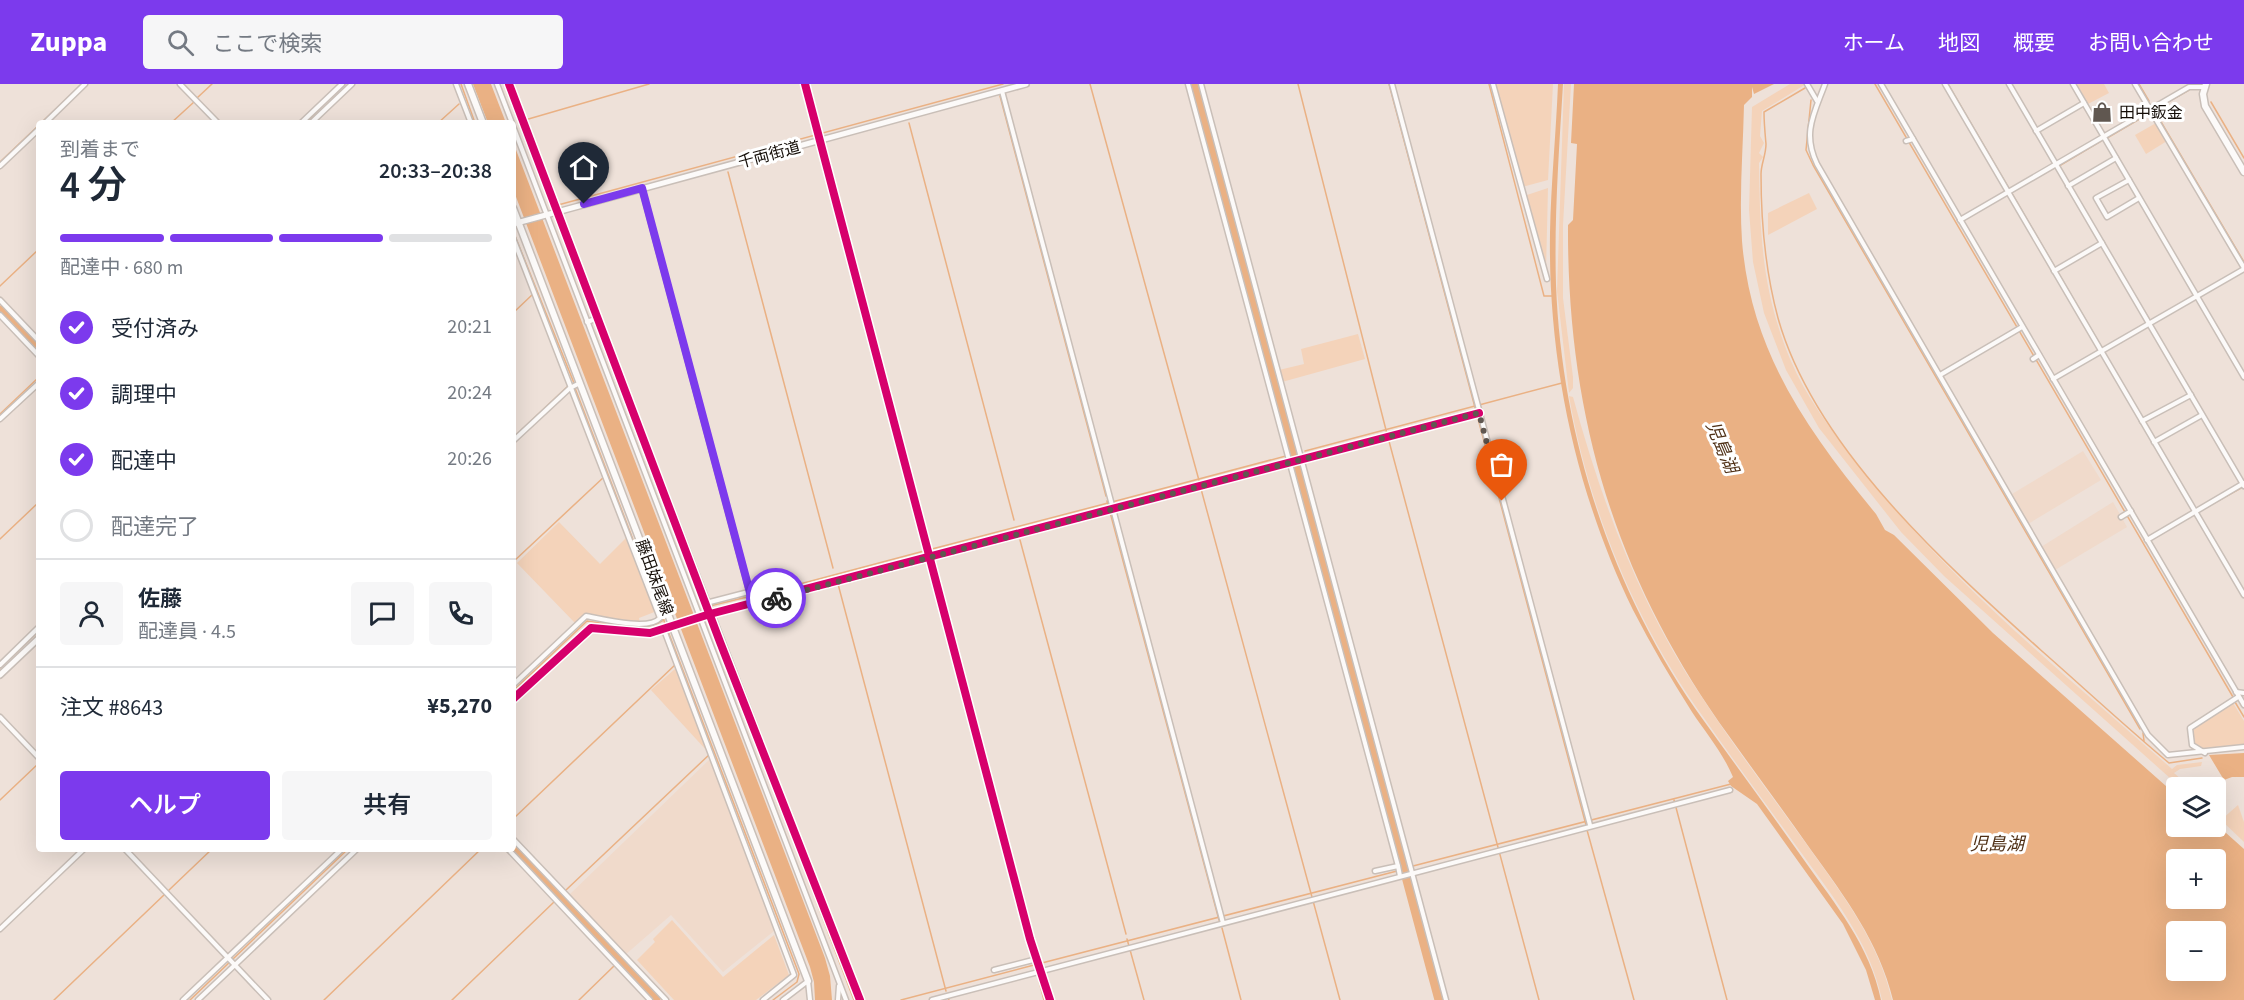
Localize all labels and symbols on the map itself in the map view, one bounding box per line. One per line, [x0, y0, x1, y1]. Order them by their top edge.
shop icon: 田中鈑金 [2090, 100, 2114, 124]
place label: 田中鈑金 [2119, 102, 2183, 124]
street label: 千両街道 [735, 136, 803, 174]
pin [558, 142, 609, 204]
water label: 児島湖 [1699, 417, 1745, 480]
pin [1476, 439, 1527, 501]
street label: 藤田妹尾線 [630, 536, 678, 619]
courier [746, 568, 806, 628]
water label: 児島湖 [1970, 832, 2027, 857]

